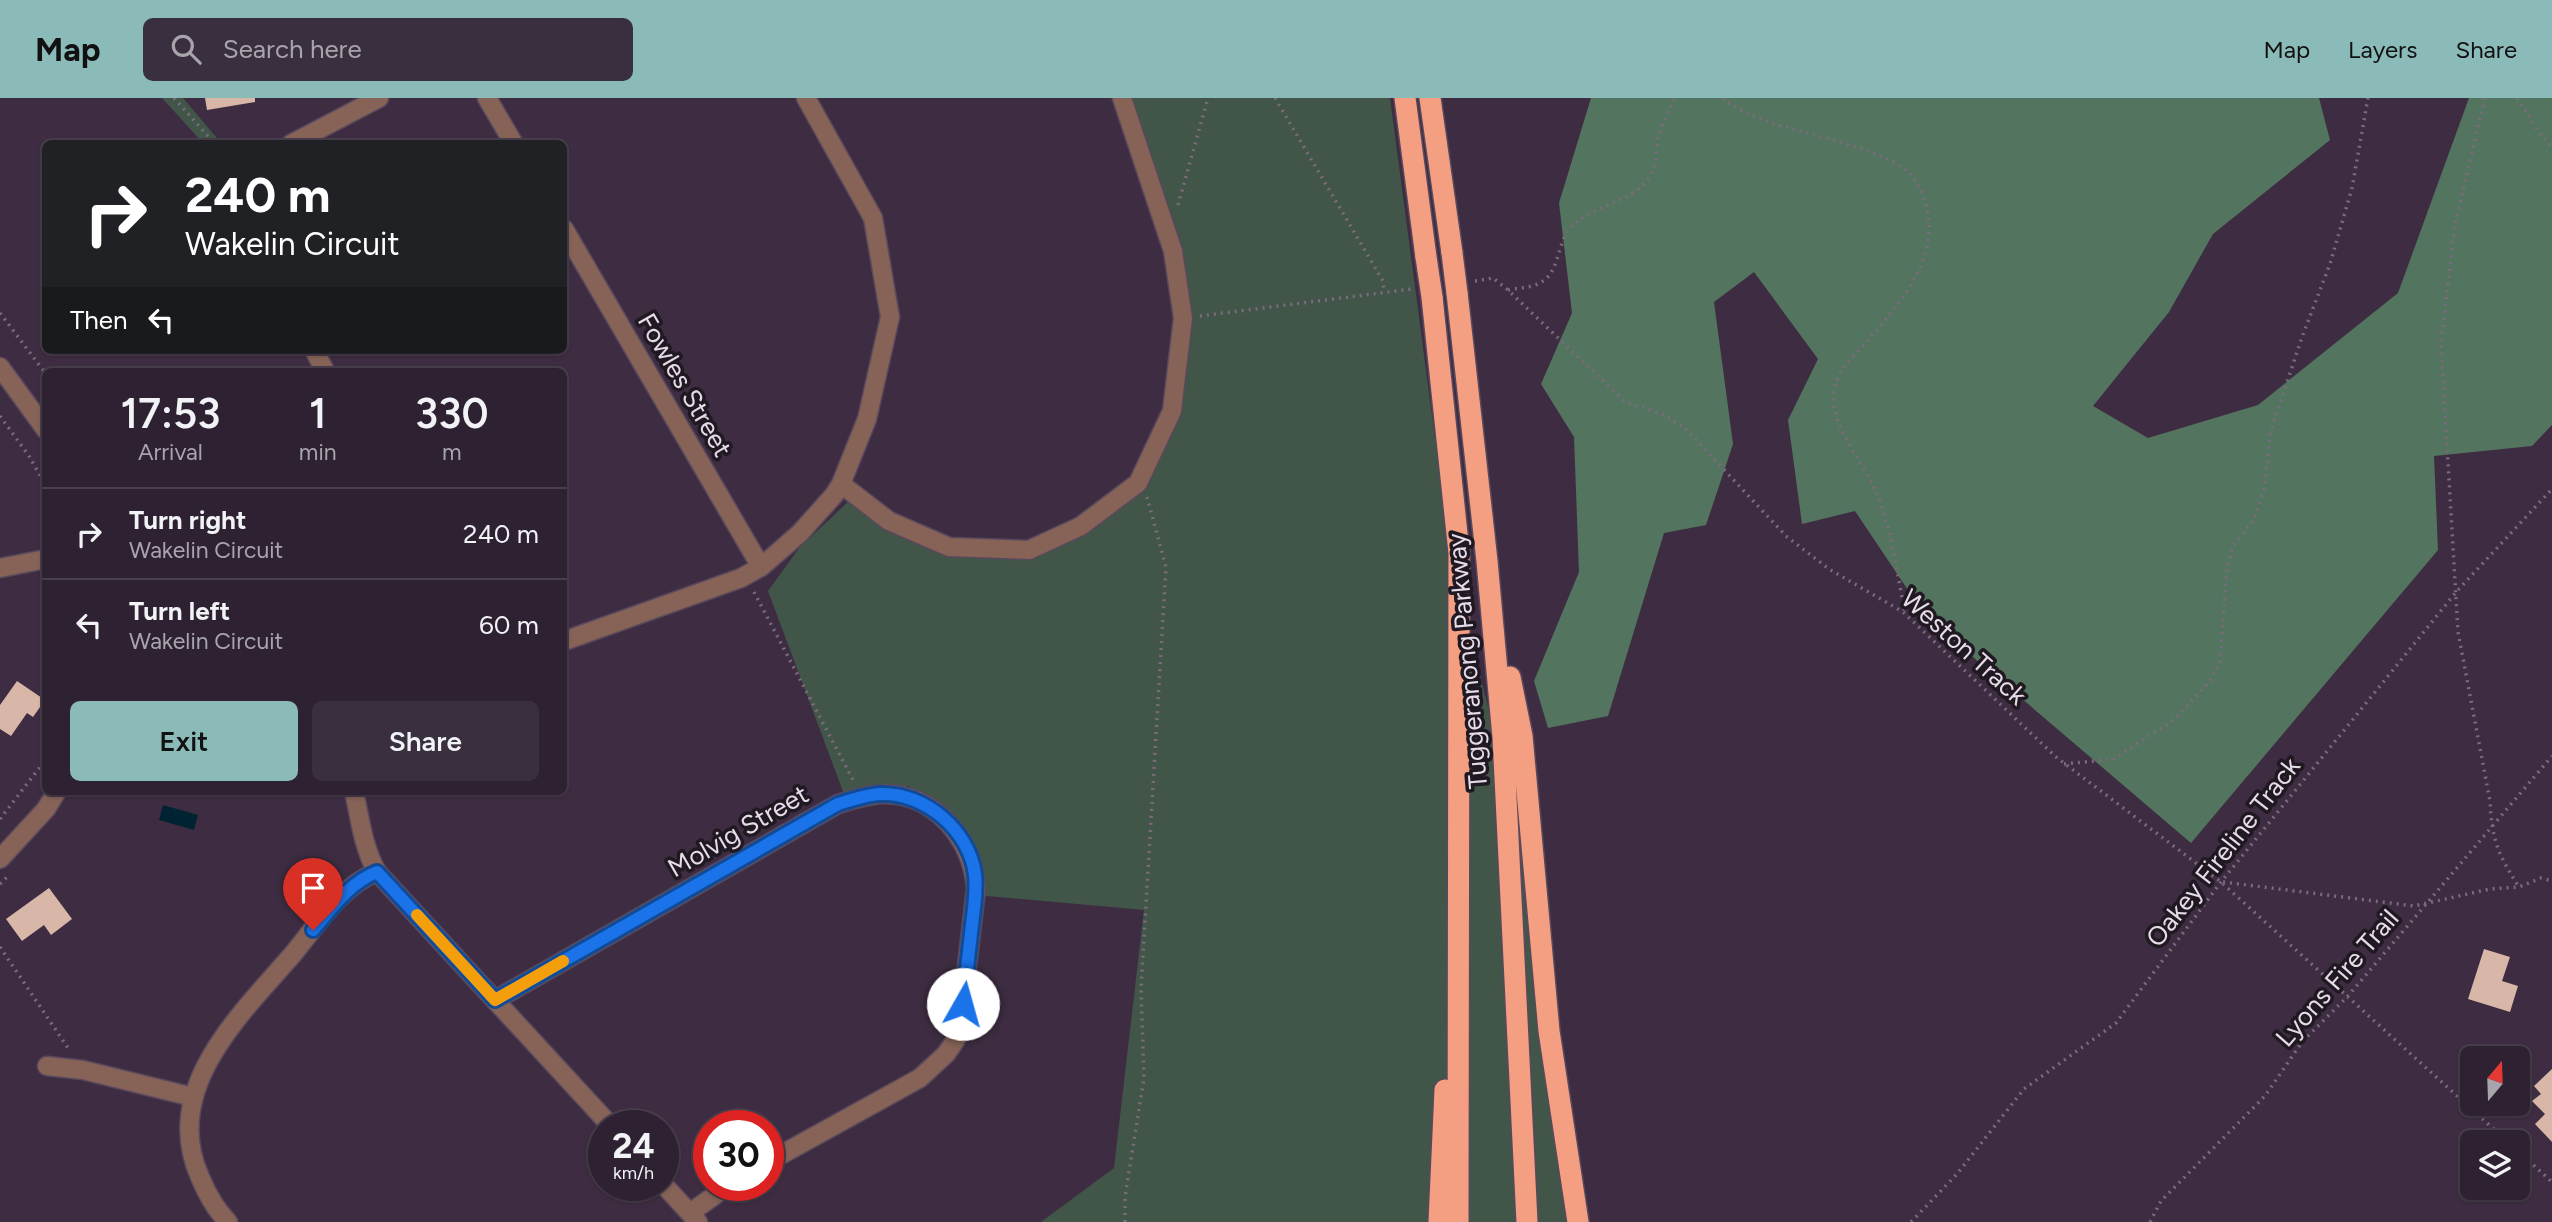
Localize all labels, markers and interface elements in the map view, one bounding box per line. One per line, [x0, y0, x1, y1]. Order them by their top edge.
search box [143, 18, 633, 81]
text: Map [35, 30, 101, 69]
icon: search [167, 30, 205, 68]
text: Search here [223, 33, 362, 65]
text: Map [2263, 35, 2310, 64]
text: Layers [2348, 35, 2417, 64]
text: Share [2455, 35, 2517, 64]
text: 240 m [185, 165, 331, 224]
icon: right [70, 168, 161, 259]
text: Wakelin Circuit [185, 225, 400, 263]
icon: left [142, 301, 180, 339]
text: Then [70, 304, 128, 336]
street label: Fowles Street [631, 308, 739, 463]
text: 17:53 [120, 388, 220, 439]
text: 1 [309, 388, 327, 439]
text: 330 [415, 388, 488, 439]
text: Arrival [138, 438, 203, 466]
text: min [299, 438, 337, 466]
text: m [442, 438, 462, 466]
text: Turn right [129, 504, 246, 536]
icon: right [70, 515, 108, 553]
text: 240 m [463, 518, 539, 550]
street label: Tuggeranong Parkway [1440, 532, 1494, 790]
text: Wakelin Circuit [129, 536, 283, 564]
street label: Weston Track [1895, 582, 2034, 712]
text: Turn left [129, 595, 230, 627]
icon: left [70, 606, 108, 644]
text: 60 m [479, 609, 539, 641]
text: Wakelin Circuit [129, 627, 283, 655]
button: Exit [70, 701, 298, 781]
button: Share [312, 701, 539, 781]
street label: Oakey Fireline Track [2139, 751, 2307, 953]
street label: Molvig Street [662, 778, 814, 884]
pin [283, 858, 343, 930]
icon: arrive [294, 869, 332, 907]
street label: Lyons Fire Trail [2269, 903, 2405, 1053]
position arrow [926, 967, 1000, 1041]
north arrow [2460, 1046, 2530, 1116]
map controls [2460, 1046, 2530, 1200]
speed limit sign: 30 [693, 1110, 784, 1201]
text: 24 [612, 1125, 655, 1167]
button: layers [2460, 1130, 2530, 1200]
text: km/h [613, 1162, 654, 1184]

